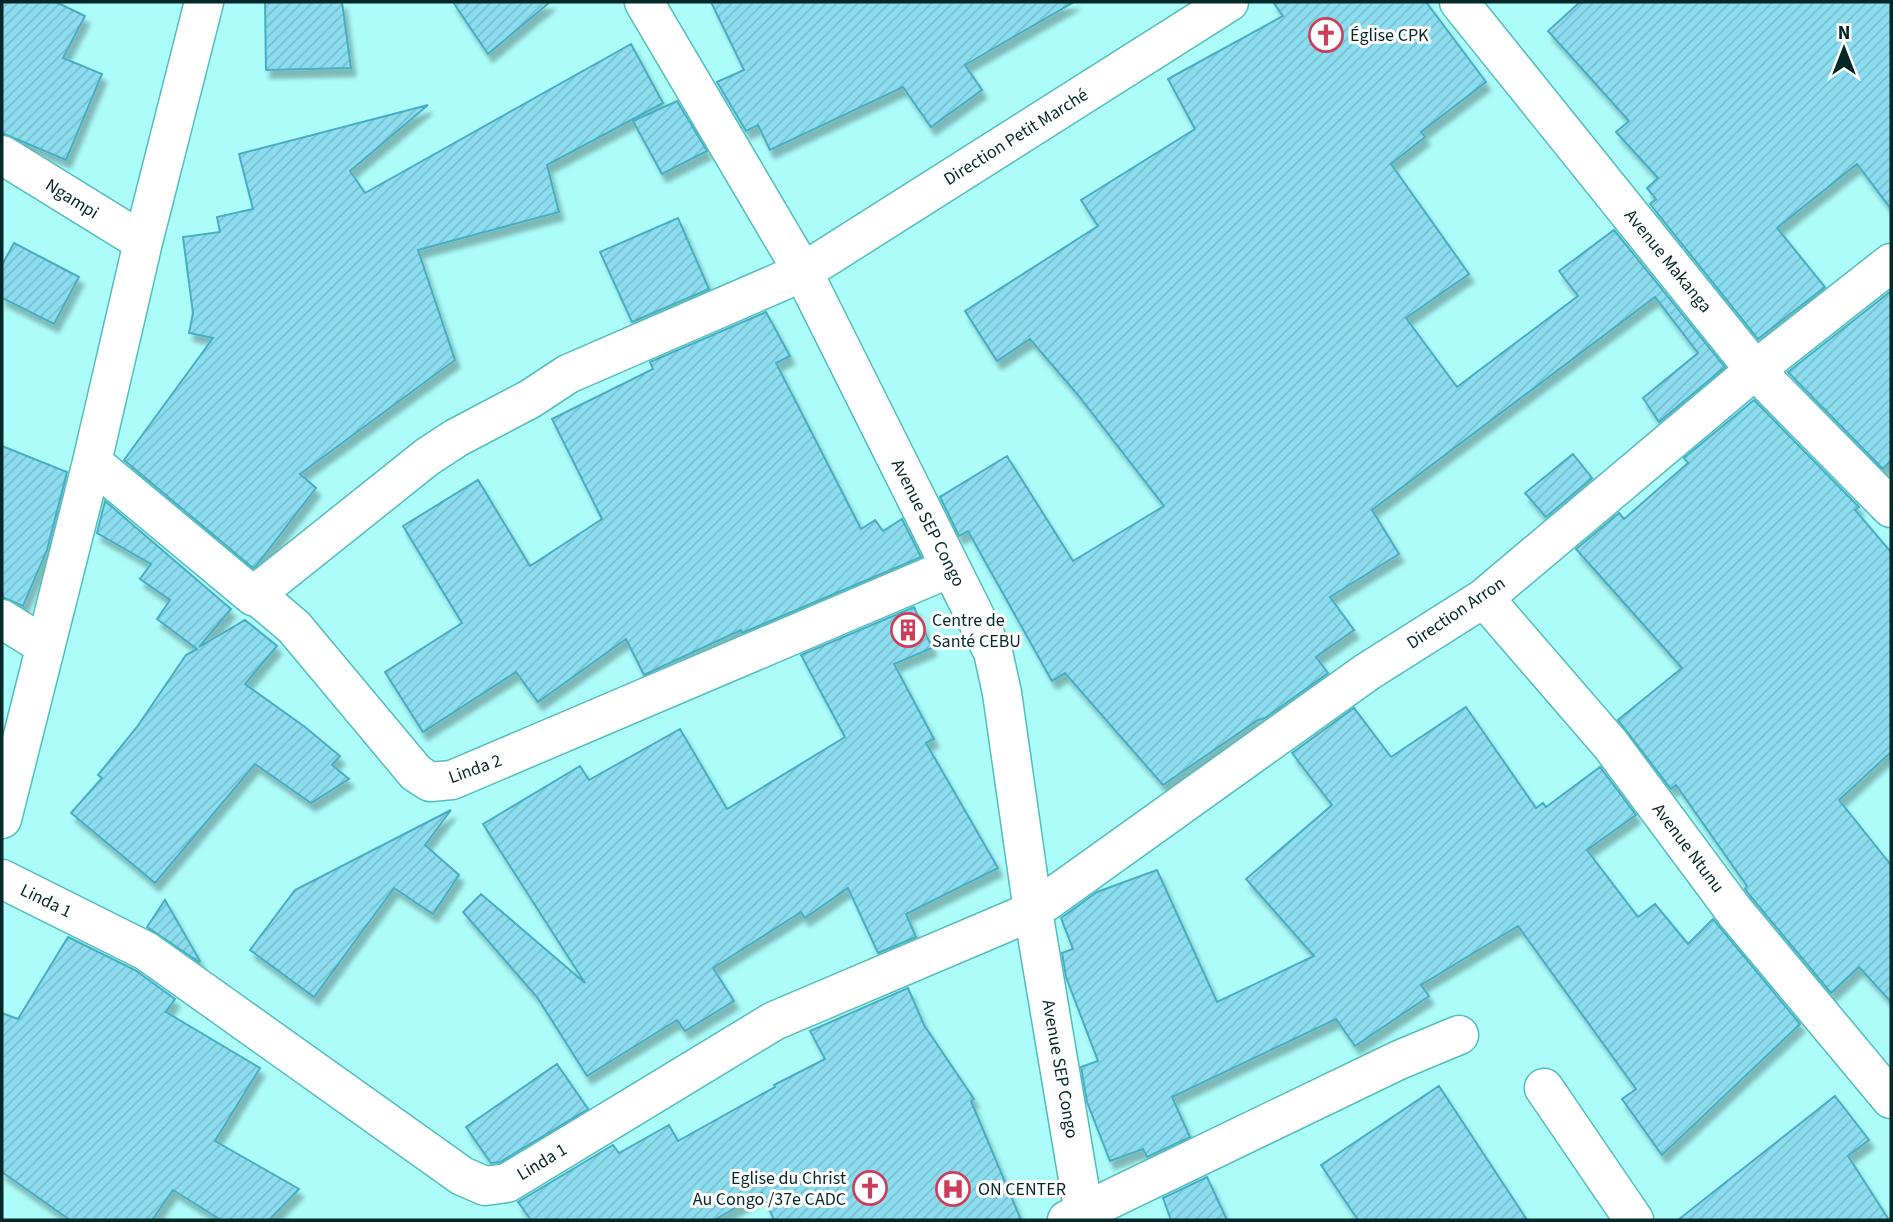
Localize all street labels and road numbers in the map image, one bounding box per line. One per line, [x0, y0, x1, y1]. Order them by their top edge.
street label: Direction Petit Marché [939, 82, 1093, 192]
street label: Ngampi [40, 173, 104, 225]
street label: Avenue Makanga [1618, 204, 1718, 318]
street label: Avenue SEP Congo [885, 455, 971, 591]
street label: Direction Arron [1402, 571, 1510, 655]
street label: Linda 2 [445, 748, 505, 790]
street label: Avenue Ntunu [1646, 798, 1730, 898]
street label: Linda 1 [16, 878, 76, 924]
street label: Avenue SEP Congo [1035, 998, 1085, 1140]
street label: Linda 1 [512, 1137, 572, 1187]

